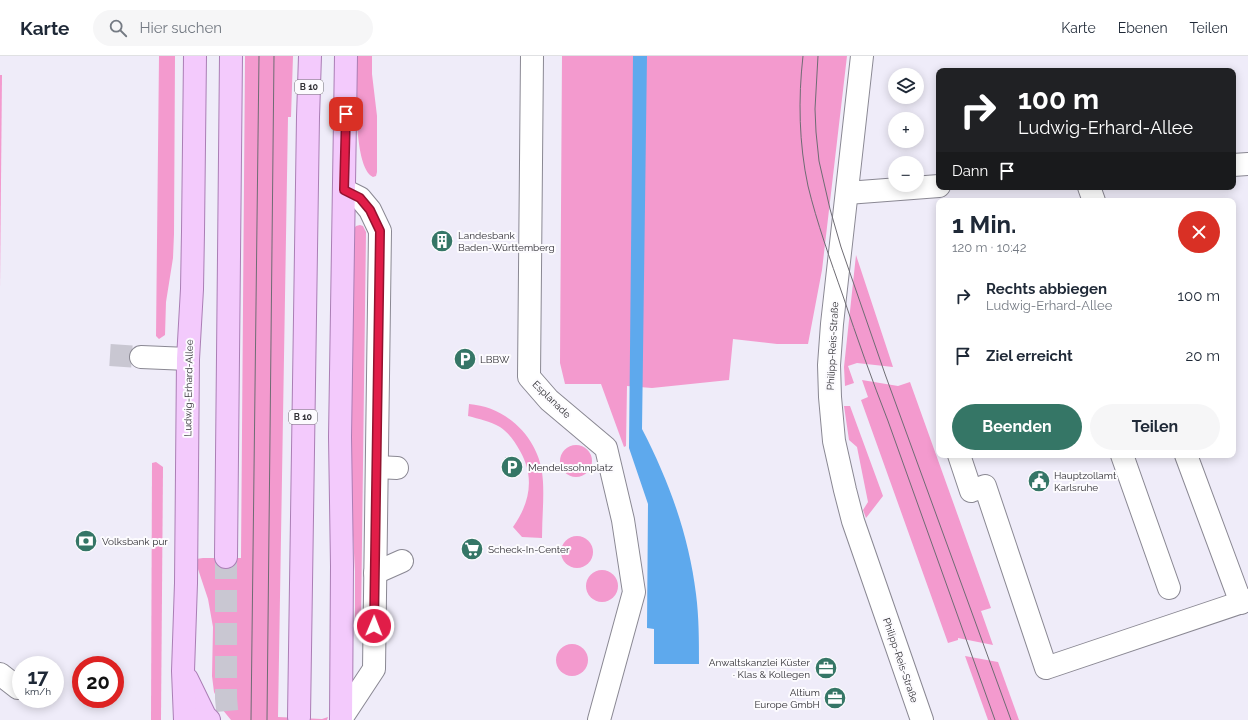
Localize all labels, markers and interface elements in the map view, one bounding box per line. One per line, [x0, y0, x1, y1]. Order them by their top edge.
search box [93, 10, 373, 46]
text: Karte [20, 17, 69, 39]
icon: search [107, 17, 129, 39]
text: Hier suchen [139, 19, 222, 37]
text: Karte [1061, 20, 1096, 36]
text: Ebenen [1118, 20, 1168, 36]
text: Teilen [1190, 20, 1228, 36]
map controls [888, 68, 924, 192]
button: layers [888, 68, 924, 104]
road number: B 10 [295, 80, 323, 94]
text: 100 m [1018, 83, 1099, 116]
icon: right [952, 84, 1004, 136]
pin [329, 97, 363, 131]
icon: arrive [335, 103, 357, 125]
button: + [888, 112, 924, 148]
text: Ludwig-Erhard-Allee [1018, 117, 1193, 138]
button: − [888, 156, 924, 192]
icon: arrive [996, 160, 1018, 182]
text: Dann [952, 162, 988, 180]
text: 1 Min. [952, 210, 1016, 239]
button: close [1178, 211, 1220, 253]
building icon: Landesbank Baden-Württemberg [429, 228, 455, 254]
place label: Landesbank Baden-Württemberg [458, 230, 555, 253]
text: 120 m · 10:42 [952, 240, 1026, 255]
text: Rechts abbiegen [986, 280, 1107, 298]
icon: right [952, 285, 974, 307]
text: 100 m [1178, 287, 1220, 305]
text: Ludwig-Erhard-Allee [986, 298, 1112, 313]
street label: Philipp-Reis-Straße [825, 301, 840, 391]
street label: Ludwig-Erhard-Allee [182, 339, 195, 437]
icon: arrive [952, 345, 974, 367]
parking icon: LBBW [452, 346, 478, 372]
text: Ziel erreicht [986, 347, 1073, 365]
text: 20 m [1185, 347, 1220, 365]
place label: LBBW [480, 354, 510, 365]
street label: Esplanade [530, 379, 573, 420]
button: Beenden [952, 404, 1082, 450]
button: Teilen [1090, 404, 1220, 450]
road number: B 10 [289, 410, 317, 424]
parking icon: Mendelssohnplatz [499, 454, 525, 480]
place label: Mendelssohnplatz [528, 462, 613, 473]
public building icon: Hauptzollamt Karlsruhe [1026, 468, 1052, 494]
place label: Hauptzollamt Karlsruhe [1054, 470, 1117, 493]
bank icon: Volksbank pur [73, 528, 99, 554]
place label: Volksbank pur [102, 536, 168, 547]
supermarket icon: Scheck-In-Center [459, 536, 485, 562]
place label: Scheck-In-Center [488, 544, 570, 555]
position arrow [353, 605, 395, 647]
street label: Philipp-Reis-Straße [881, 616, 920, 704]
office icon: Anwaltskanzlei Küster · Klas & Kollegen [813, 655, 839, 681]
speed limit sign: 20 [72, 656, 124, 708]
place label: Anwaltskanzlei Küster · Klas & Kollegen [709, 657, 810, 680]
text: 17 [27, 665, 49, 689]
office icon: Altium Europe GmbH [822, 685, 848, 711]
text: km/h [25, 686, 51, 697]
place label: Altium Europe GmbH [754, 687, 820, 710]

